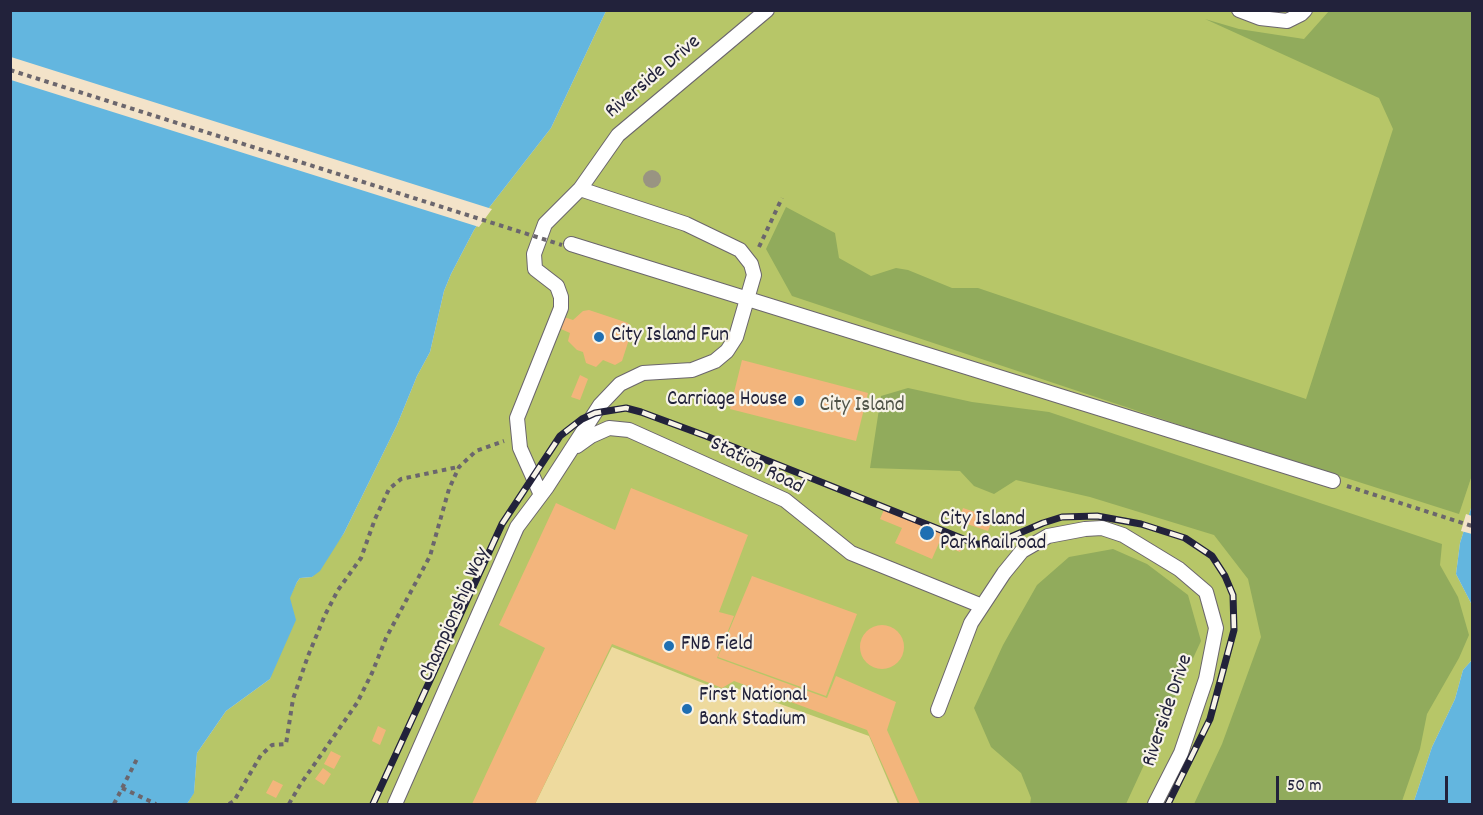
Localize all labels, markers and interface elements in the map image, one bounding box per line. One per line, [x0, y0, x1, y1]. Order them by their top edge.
street label: Riverside Drive [601, 31, 707, 125]
place label: City Island Fun [611, 324, 729, 350]
marker: City Island Fun [592, 330, 606, 344]
place label: Carriage House [667, 388, 787, 414]
marker: Carriage House [792, 394, 806, 408]
park label: City Island [819, 394, 905, 420]
street label: Station Road [705, 433, 807, 501]
place label: City Island Park Railroad [940, 508, 1046, 558]
marker: City Island Park Railroad [918, 524, 936, 542]
street label: Championship Way [415, 544, 497, 686]
place label: FNB Field [681, 633, 753, 659]
marker: FNB Field [662, 639, 676, 653]
street label: Riverside Drive [1138, 652, 1200, 770]
place label: First National Bank Stadium [699, 684, 807, 734]
marker: First National Bank Stadium [680, 702, 694, 716]
scale bar [1279, 764, 1452, 802]
text: 50 m [1287, 774, 1322, 799]

